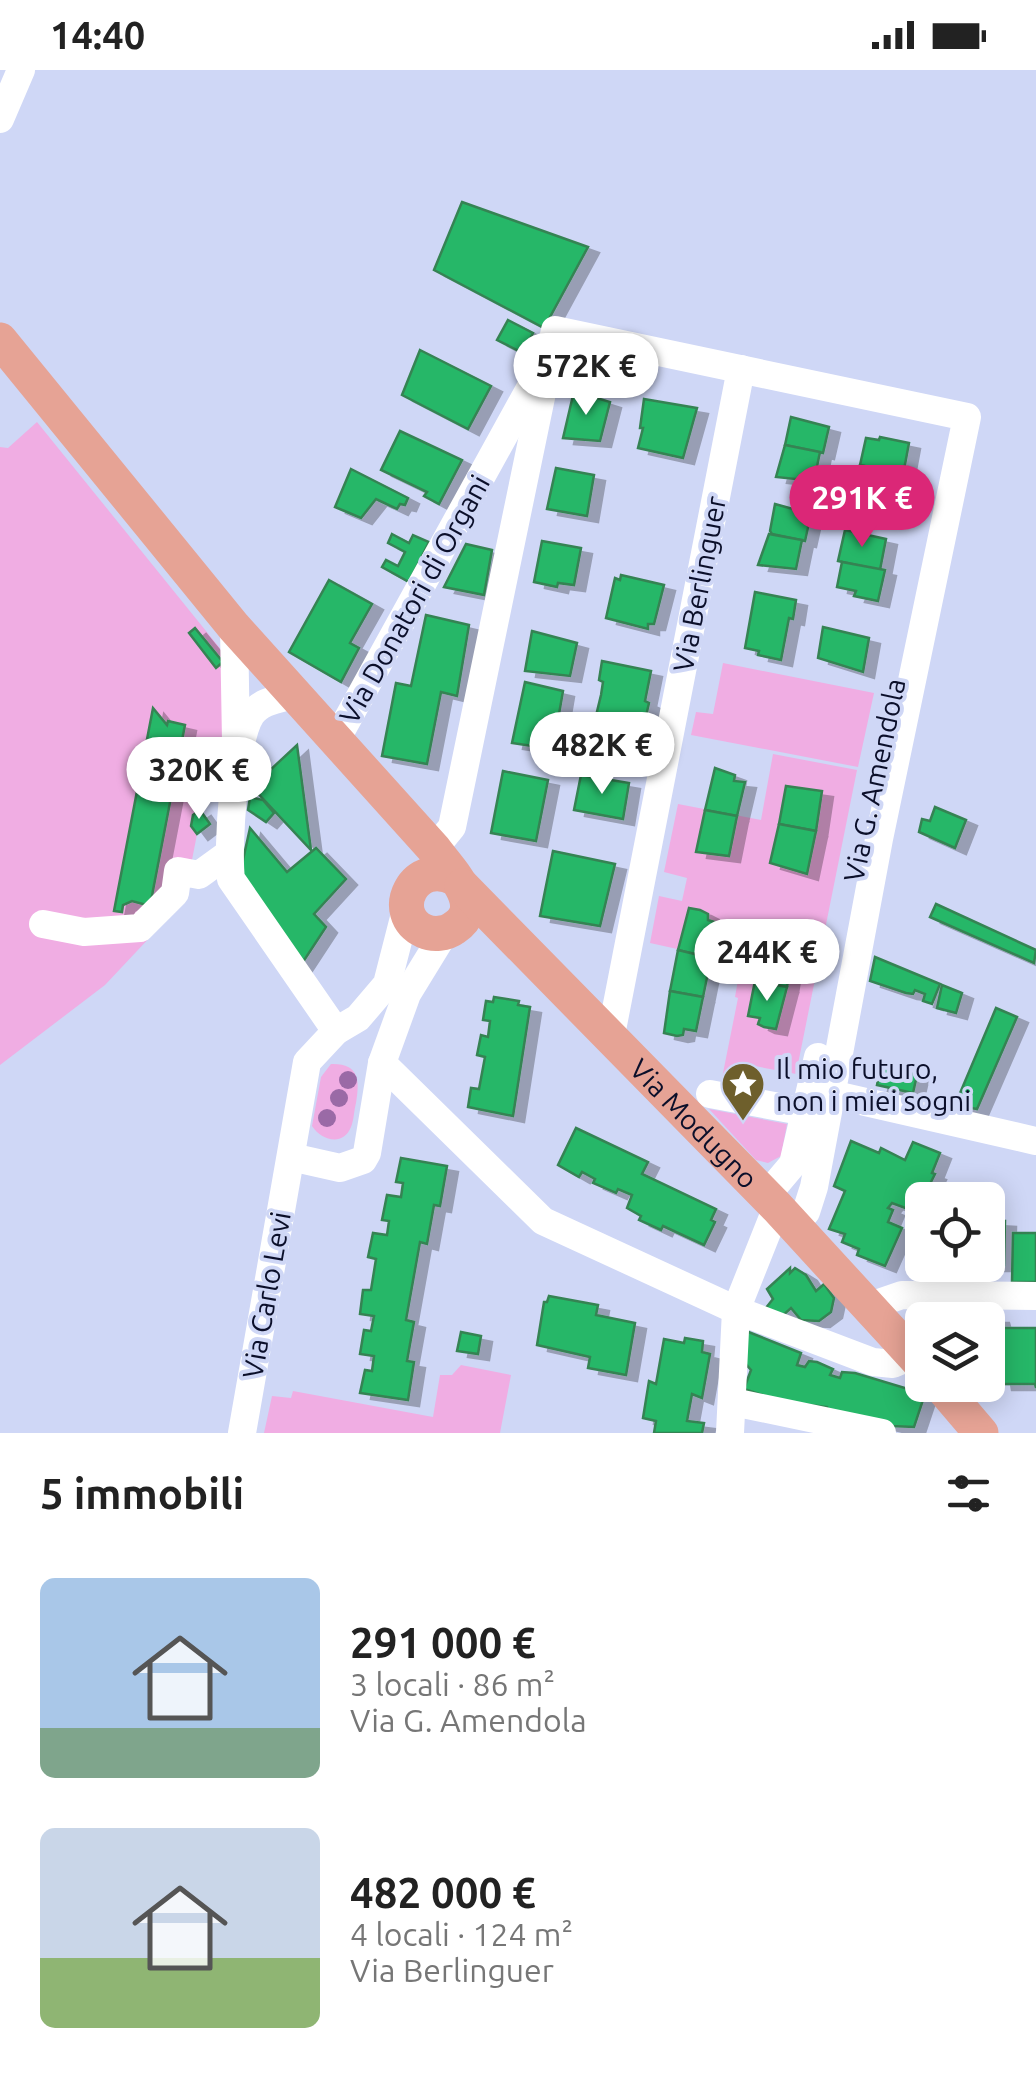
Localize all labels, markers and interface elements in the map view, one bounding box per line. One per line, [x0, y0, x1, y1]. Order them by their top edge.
text: 14:40 [50, 14, 145, 56]
pin: 572K € [505, 333, 667, 418]
text: 572K € [535, 347, 637, 383]
pin: 291K € [781, 465, 943, 550]
street label: Via Donatori di Organi [333, 469, 495, 729]
text: 291K € [811, 479, 913, 515]
street label: Via Berlinguer [667, 493, 731, 675]
street label: Via G. Amendola [837, 676, 911, 884]
pin: 482K € [521, 712, 683, 797]
text: 482K € [551, 726, 653, 762]
pin: 320K € [118, 737, 280, 822]
text: 320K € [148, 751, 250, 787]
pin: 244K € [686, 919, 848, 1004]
text: 244K € [716, 933, 818, 969]
street label: Via Modugno [625, 1052, 764, 1194]
place label: Il mio futuro, non i miei sogni [776, 1053, 971, 1116]
place icon: Il mio futuro, non i miei sogni [720, 1061, 766, 1122]
map controls [905, 1182, 1005, 1402]
button: locate [905, 1182, 1005, 1282]
street label: Via Carlo Levi [236, 1209, 296, 1381]
button: layers [905, 1302, 1005, 1402]
icon: filters [941, 1466, 996, 1521]
text: 5 immobili [40, 1470, 244, 1517]
icon: home [120, 1618, 240, 1738]
text: 291 000 € [350, 1619, 536, 1666]
text: 3 locali · 86 m² [350, 1666, 555, 1702]
text: Via G. Amendola [350, 1702, 587, 1738]
icon: home [120, 1868, 240, 1988]
text: 482 000 € [350, 1869, 536, 1916]
text: 4 locali · 124 m² [350, 1916, 573, 1952]
text: Via Berlinguer [350, 1952, 554, 1988]

